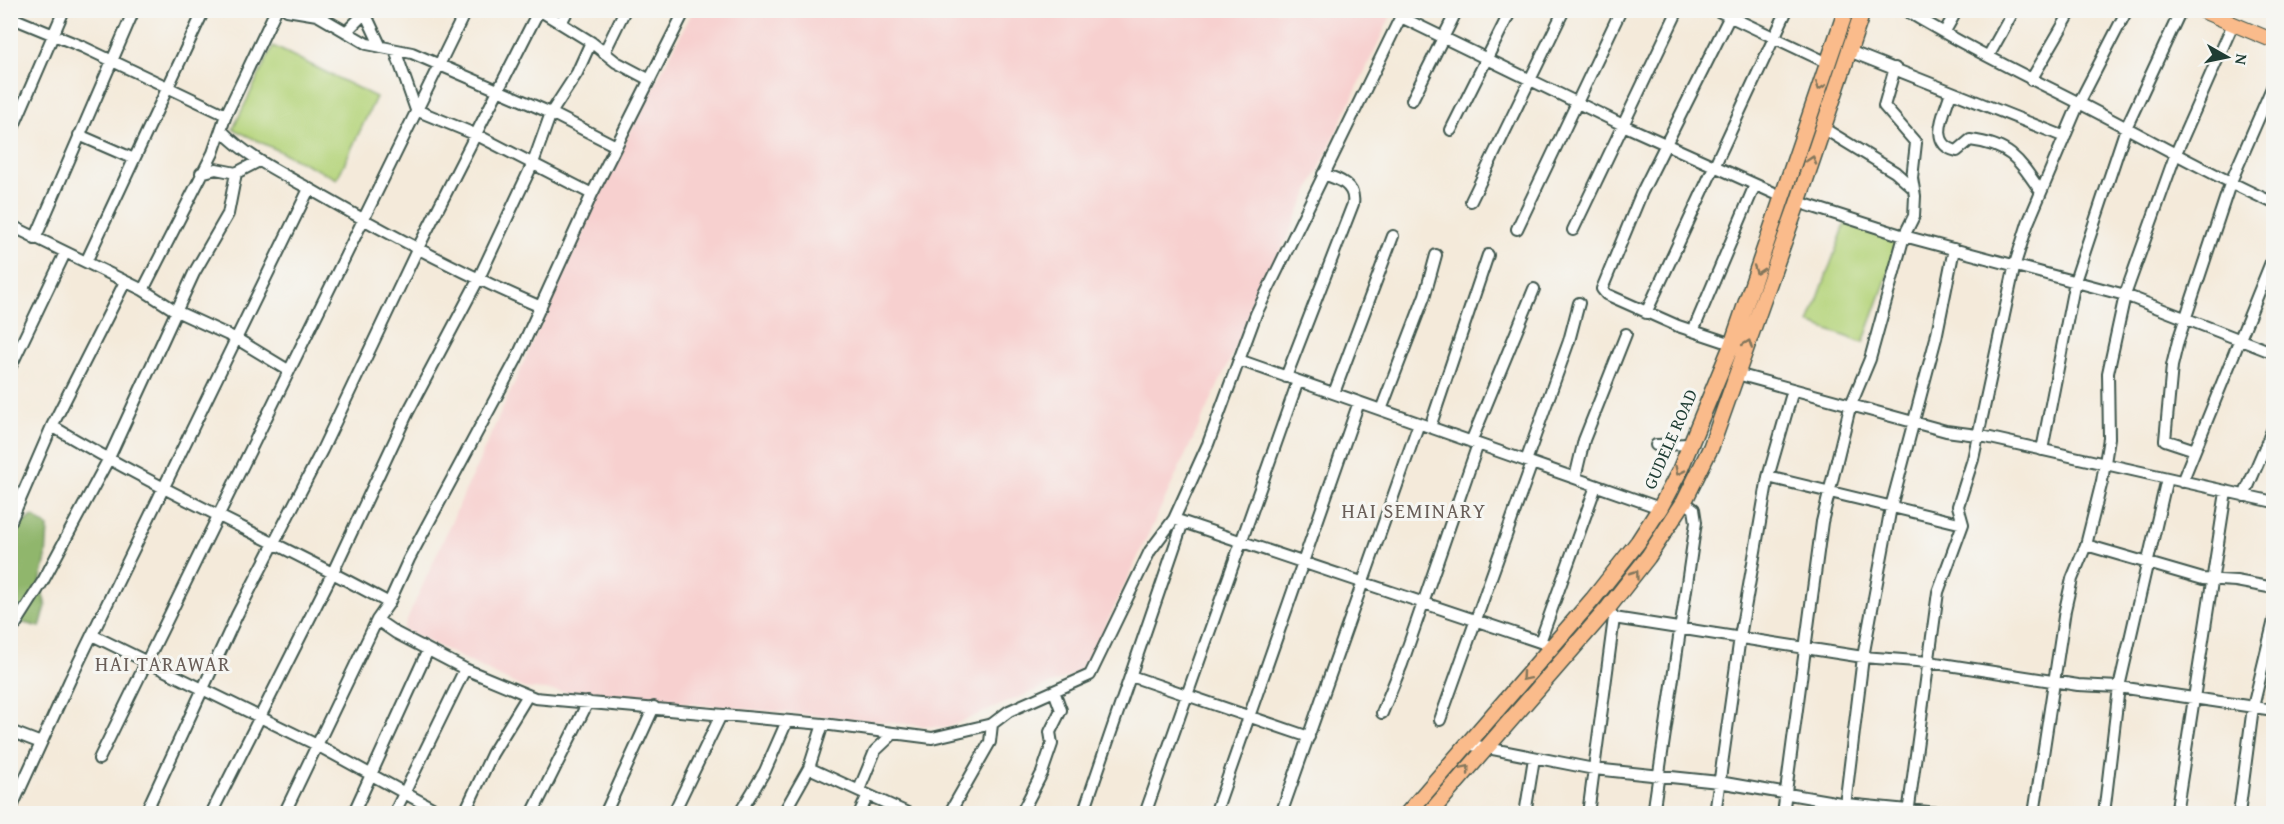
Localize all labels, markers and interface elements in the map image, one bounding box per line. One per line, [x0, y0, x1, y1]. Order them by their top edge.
north arrow [2197, 27, 2257, 87]
text: N [2229, 52, 2255, 67]
one-way arrow [1814, 80, 1827, 90]
one-way arrow [1805, 155, 1817, 166]
one-way arrow [1752, 265, 1765, 275]
one-way arrow [1741, 339, 1753, 350]
street label: GUDELE ROAD [1636, 385, 1704, 493]
one-way arrow [1674, 465, 1686, 476]
district label: HAI SEMINARY [1341, 496, 1487, 525]
one-way arrow [1628, 569, 1639, 580]
district label: HAI TARAWAR [95, 649, 231, 678]
one-way arrow [1521, 670, 1532, 681]
one-way arrow [1459, 765, 1470, 776]

